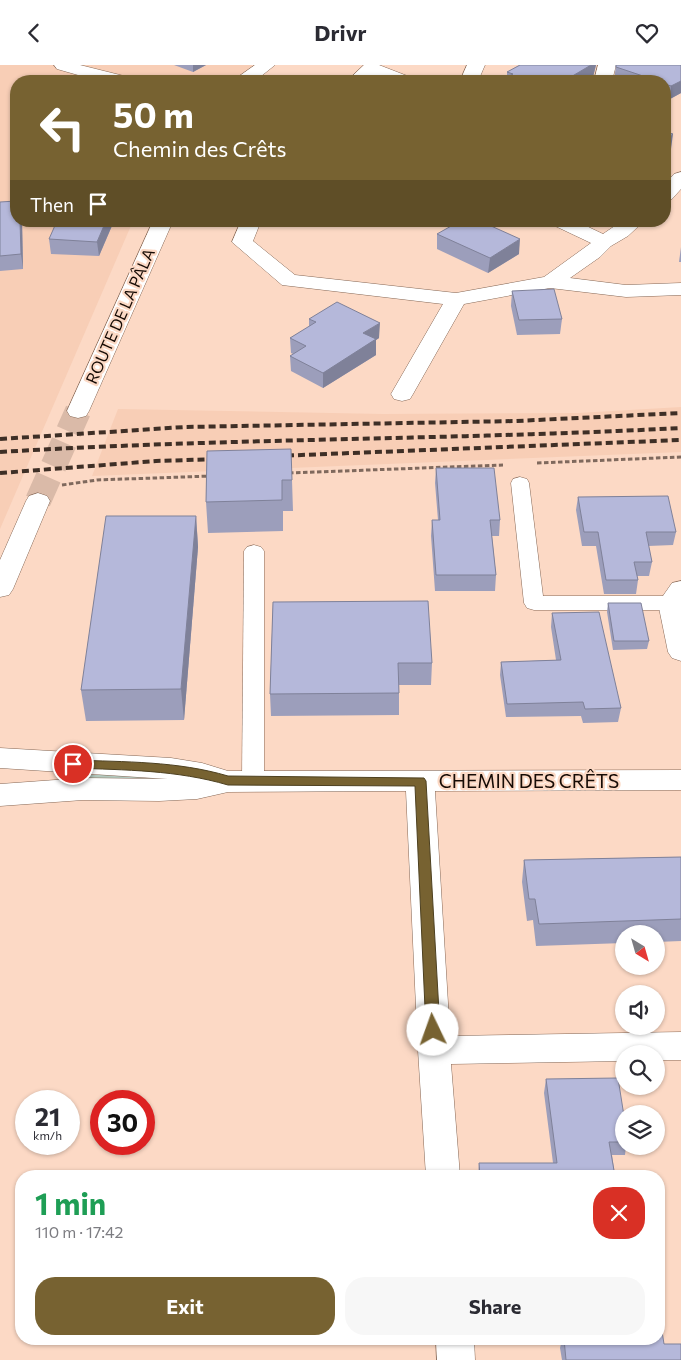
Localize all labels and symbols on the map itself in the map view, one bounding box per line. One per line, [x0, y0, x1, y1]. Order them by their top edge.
street label: ROUTE DE LA PÂLA [81, 245, 158, 386]
pin [52, 743, 94, 785]
street label: CHEMIN DES CRÊTS [439, 769, 619, 792]
north arrow [615, 925, 665, 975]
position arrow [406, 1003, 458, 1055]
speed limit sign: 30 [90, 1090, 155, 1155]

